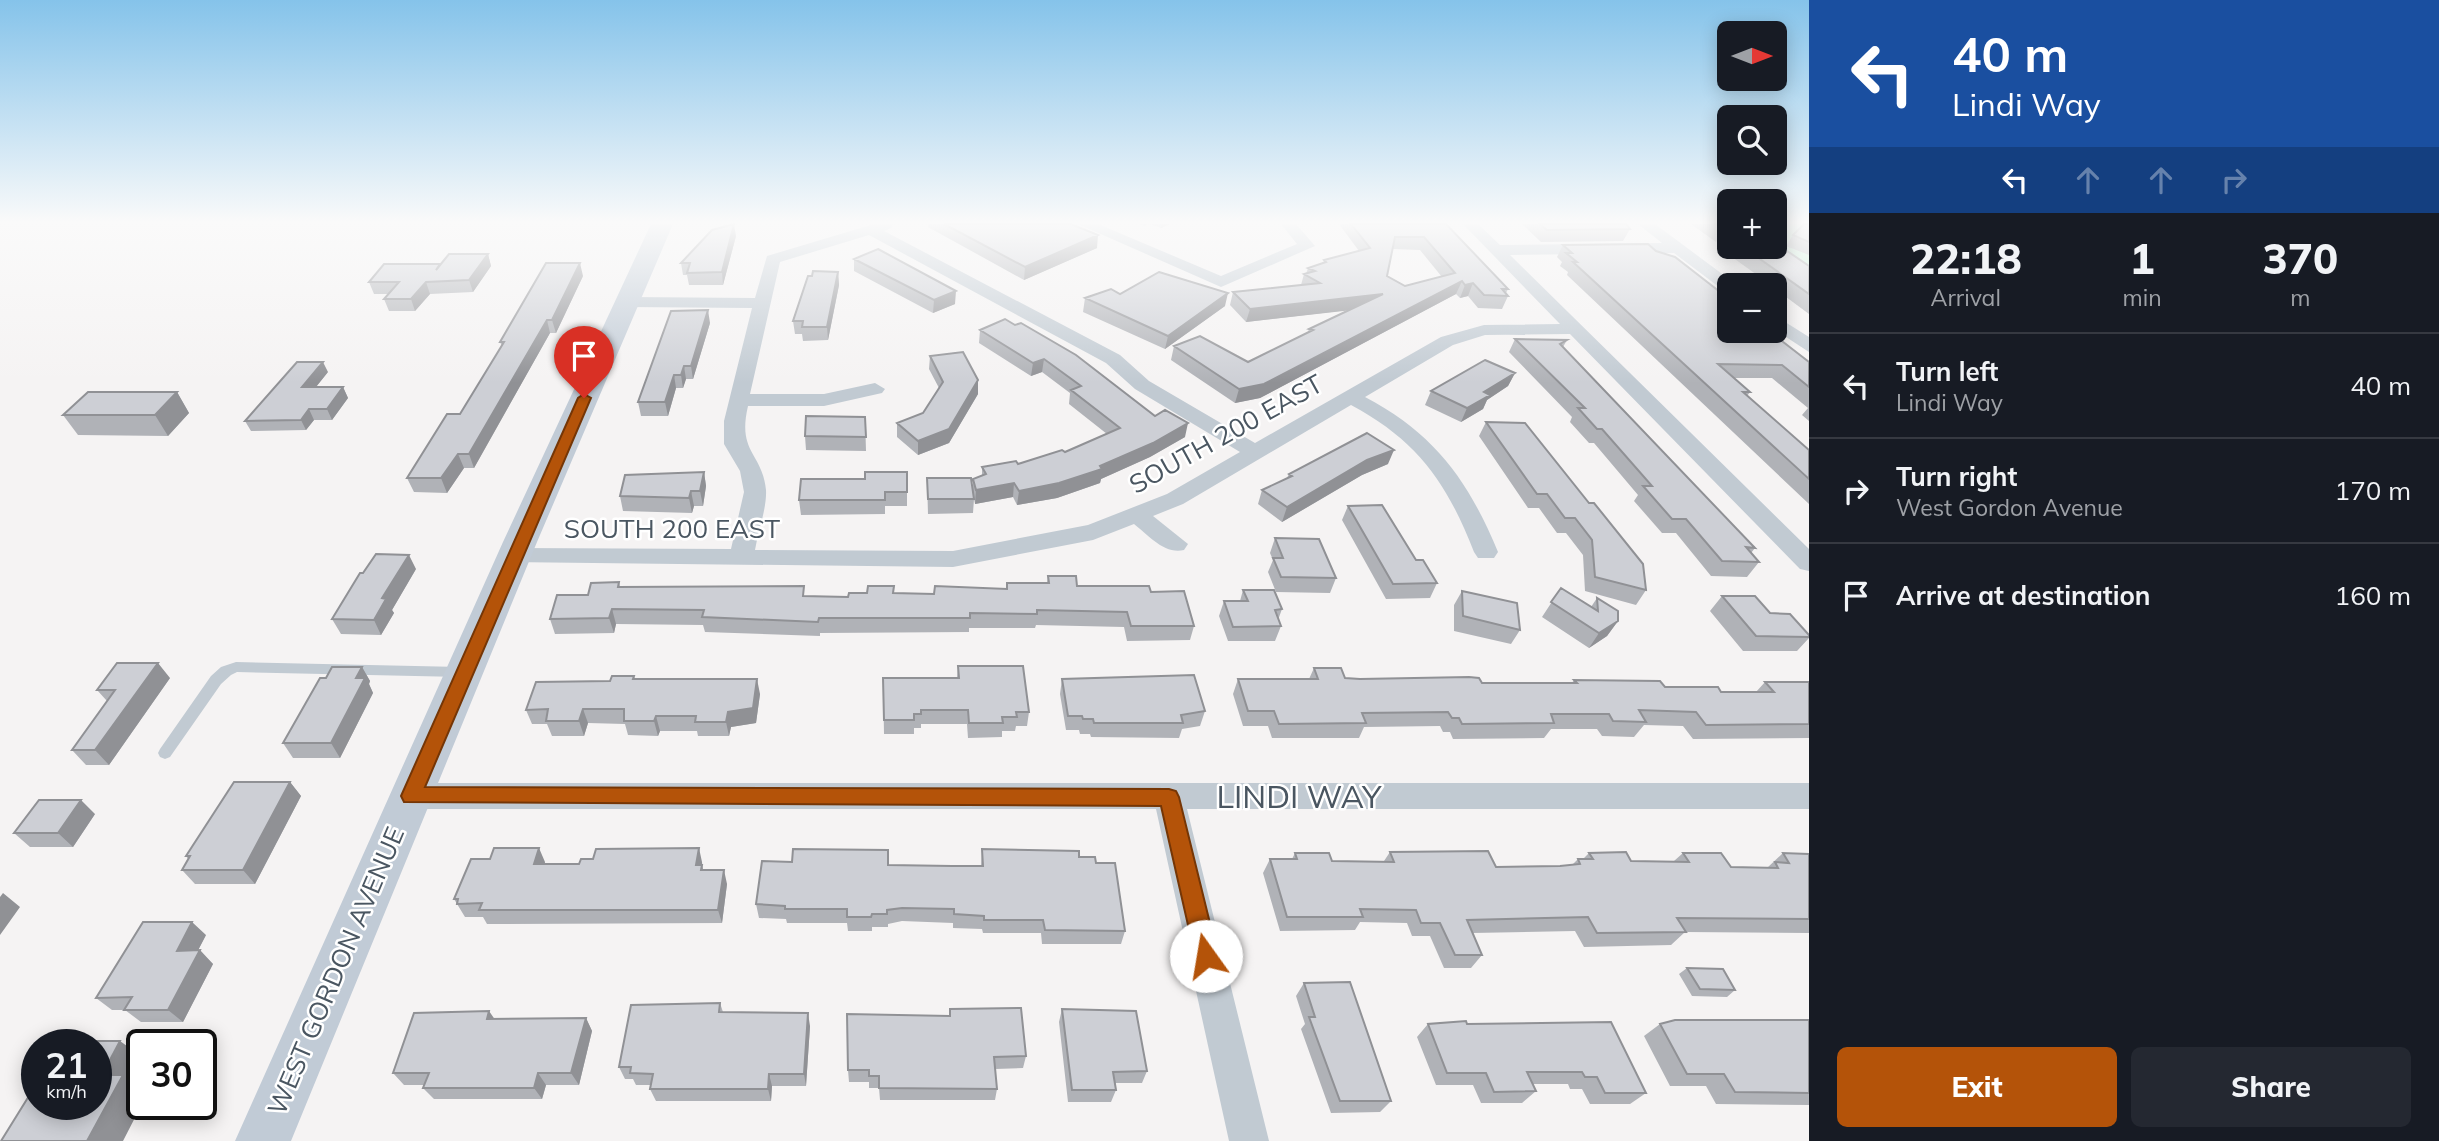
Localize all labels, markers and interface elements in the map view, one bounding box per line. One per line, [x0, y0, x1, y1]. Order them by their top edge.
north arrow [1717, 21, 1787, 91]
map controls [1717, 21, 1787, 343]
text: 40 m [1952, 23, 2068, 84]
icon: left [1837, 28, 1928, 119]
text: Lindi Way [1952, 84, 2101, 124]
button: search [1717, 105, 1787, 175]
icon: left [1996, 161, 2034, 199]
icon: ahead [2069, 161, 2107, 199]
icon: ahead [2142, 161, 2180, 199]
icon: right [2215, 161, 2253, 199]
button: + [1717, 189, 1787, 259]
text: 22:18 [1910, 232, 2022, 285]
text: 1 [2129, 232, 2155, 285]
text: 370 [2263, 232, 2338, 285]
button: − [1717, 273, 1787, 343]
text: Arrival [1931, 283, 2001, 312]
text: min [2122, 283, 2162, 312]
text: m [2290, 283, 2310, 312]
pin [554, 326, 614, 398]
icon: arrive [565, 337, 603, 375]
text: Turn left [1896, 355, 1998, 388]
street label: SOUTH 200 EAST [1123, 366, 1329, 501]
icon: left [1837, 367, 1875, 405]
text: 40 m [2350, 369, 2411, 402]
text: Lindi Way [1896, 388, 2003, 417]
text: Turn right [1896, 460, 2017, 493]
icon: right [1837, 472, 1875, 510]
text: 170 m [2335, 474, 2411, 507]
text: West Gordon Avenue [1896, 493, 2123, 522]
street label: SOUTH 200 EAST [564, 512, 781, 545]
icon: arrive [1837, 577, 1875, 615]
text: Arrive at destination [1896, 579, 2151, 612]
text: 160 m [2335, 579, 2411, 612]
street label: LINDI WAY [1217, 776, 1382, 816]
street label: WEST GORDON AVENUE [260, 822, 411, 1120]
position arrow [1169, 919, 1243, 993]
speed limit sign: 30 [126, 1029, 217, 1120]
text: 21 [45, 1043, 88, 1087]
button: Exit [1837, 1047, 2117, 1127]
button: Share [2131, 1047, 2411, 1127]
text: km/h [46, 1080, 87, 1103]

